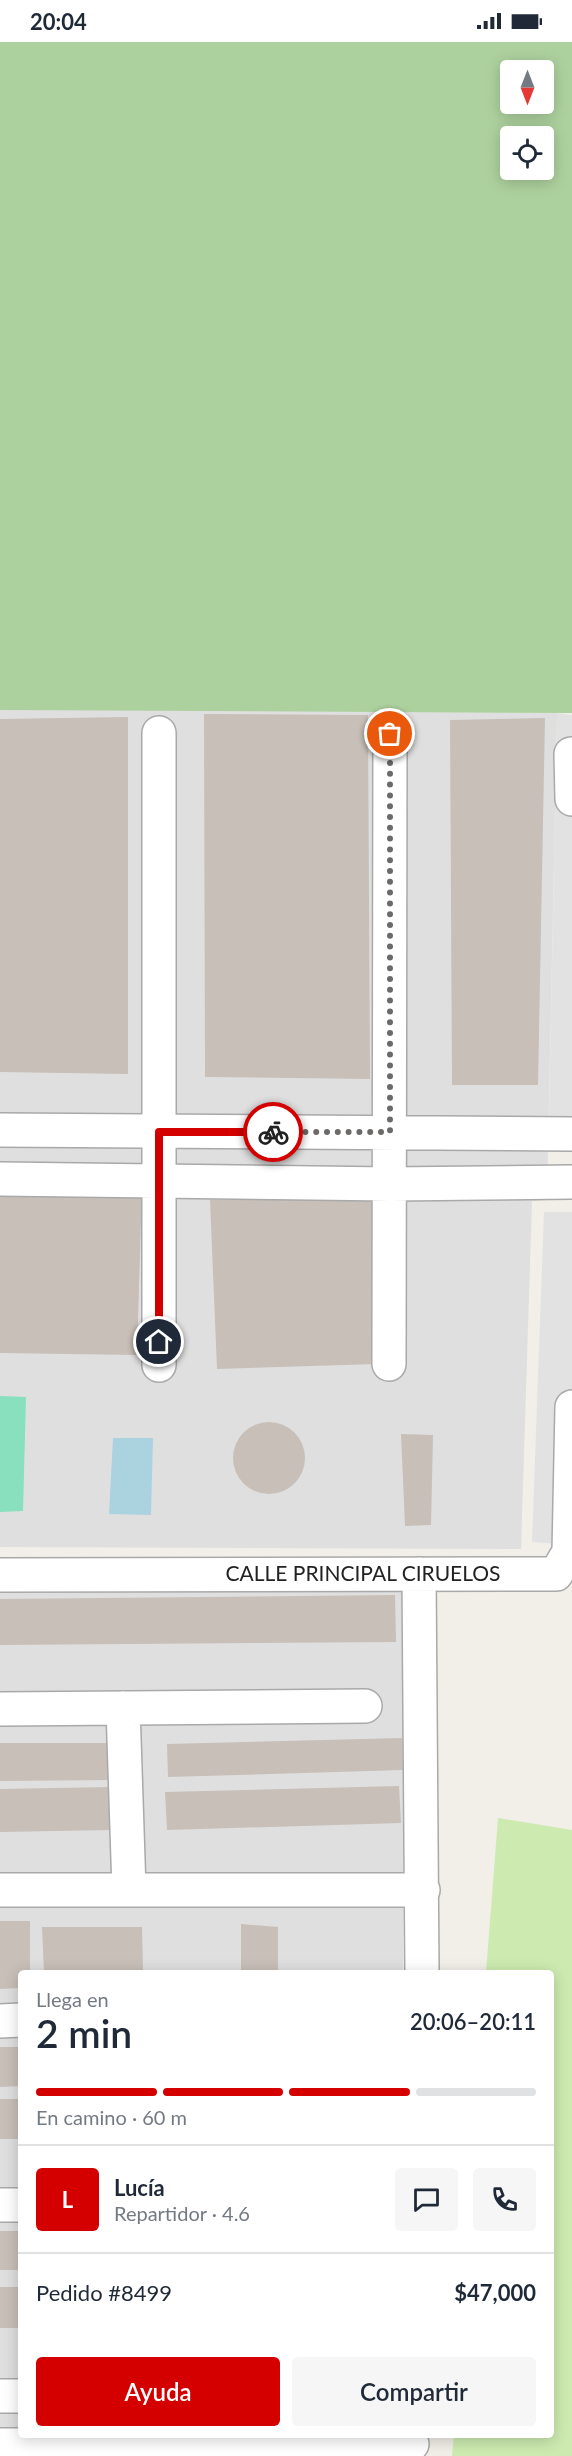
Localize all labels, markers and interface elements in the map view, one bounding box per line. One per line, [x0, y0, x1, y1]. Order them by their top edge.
text: 20:04 [30, 8, 87, 35]
north arrow [500, 60, 554, 114]
map controls [500, 60, 554, 180]
button: locate [500, 126, 554, 180]
pin [364, 708, 415, 759]
icon: bag [373, 717, 406, 750]
courier [243, 1102, 303, 1162]
icon: bike [257, 1116, 290, 1149]
pin [133, 1316, 184, 1367]
icon: home [142, 1325, 175, 1358]
street label: CALLE PRINCIPAL CIRUELOS [225, 1560, 501, 1585]
text: Llega en [36, 1987, 109, 2011]
text: 20:06–20:11 [410, 2008, 536, 2035]
text: 2 min [36, 2010, 132, 2056]
text: En camino · 60 m [36, 2105, 187, 2129]
button: chat [395, 2168, 458, 2231]
button: phone [473, 2168, 536, 2231]
text: Lucía [114, 2174, 165, 2201]
text: L [62, 2186, 73, 2213]
text: Repartidor · 4.6 [114, 2201, 250, 2225]
text: Pedido #8499 [36, 2279, 172, 2306]
text: $47,000 [454, 2279, 536, 2306]
button: Ayuda [36, 2357, 280, 2426]
button: Compartir [292, 2357, 536, 2426]

